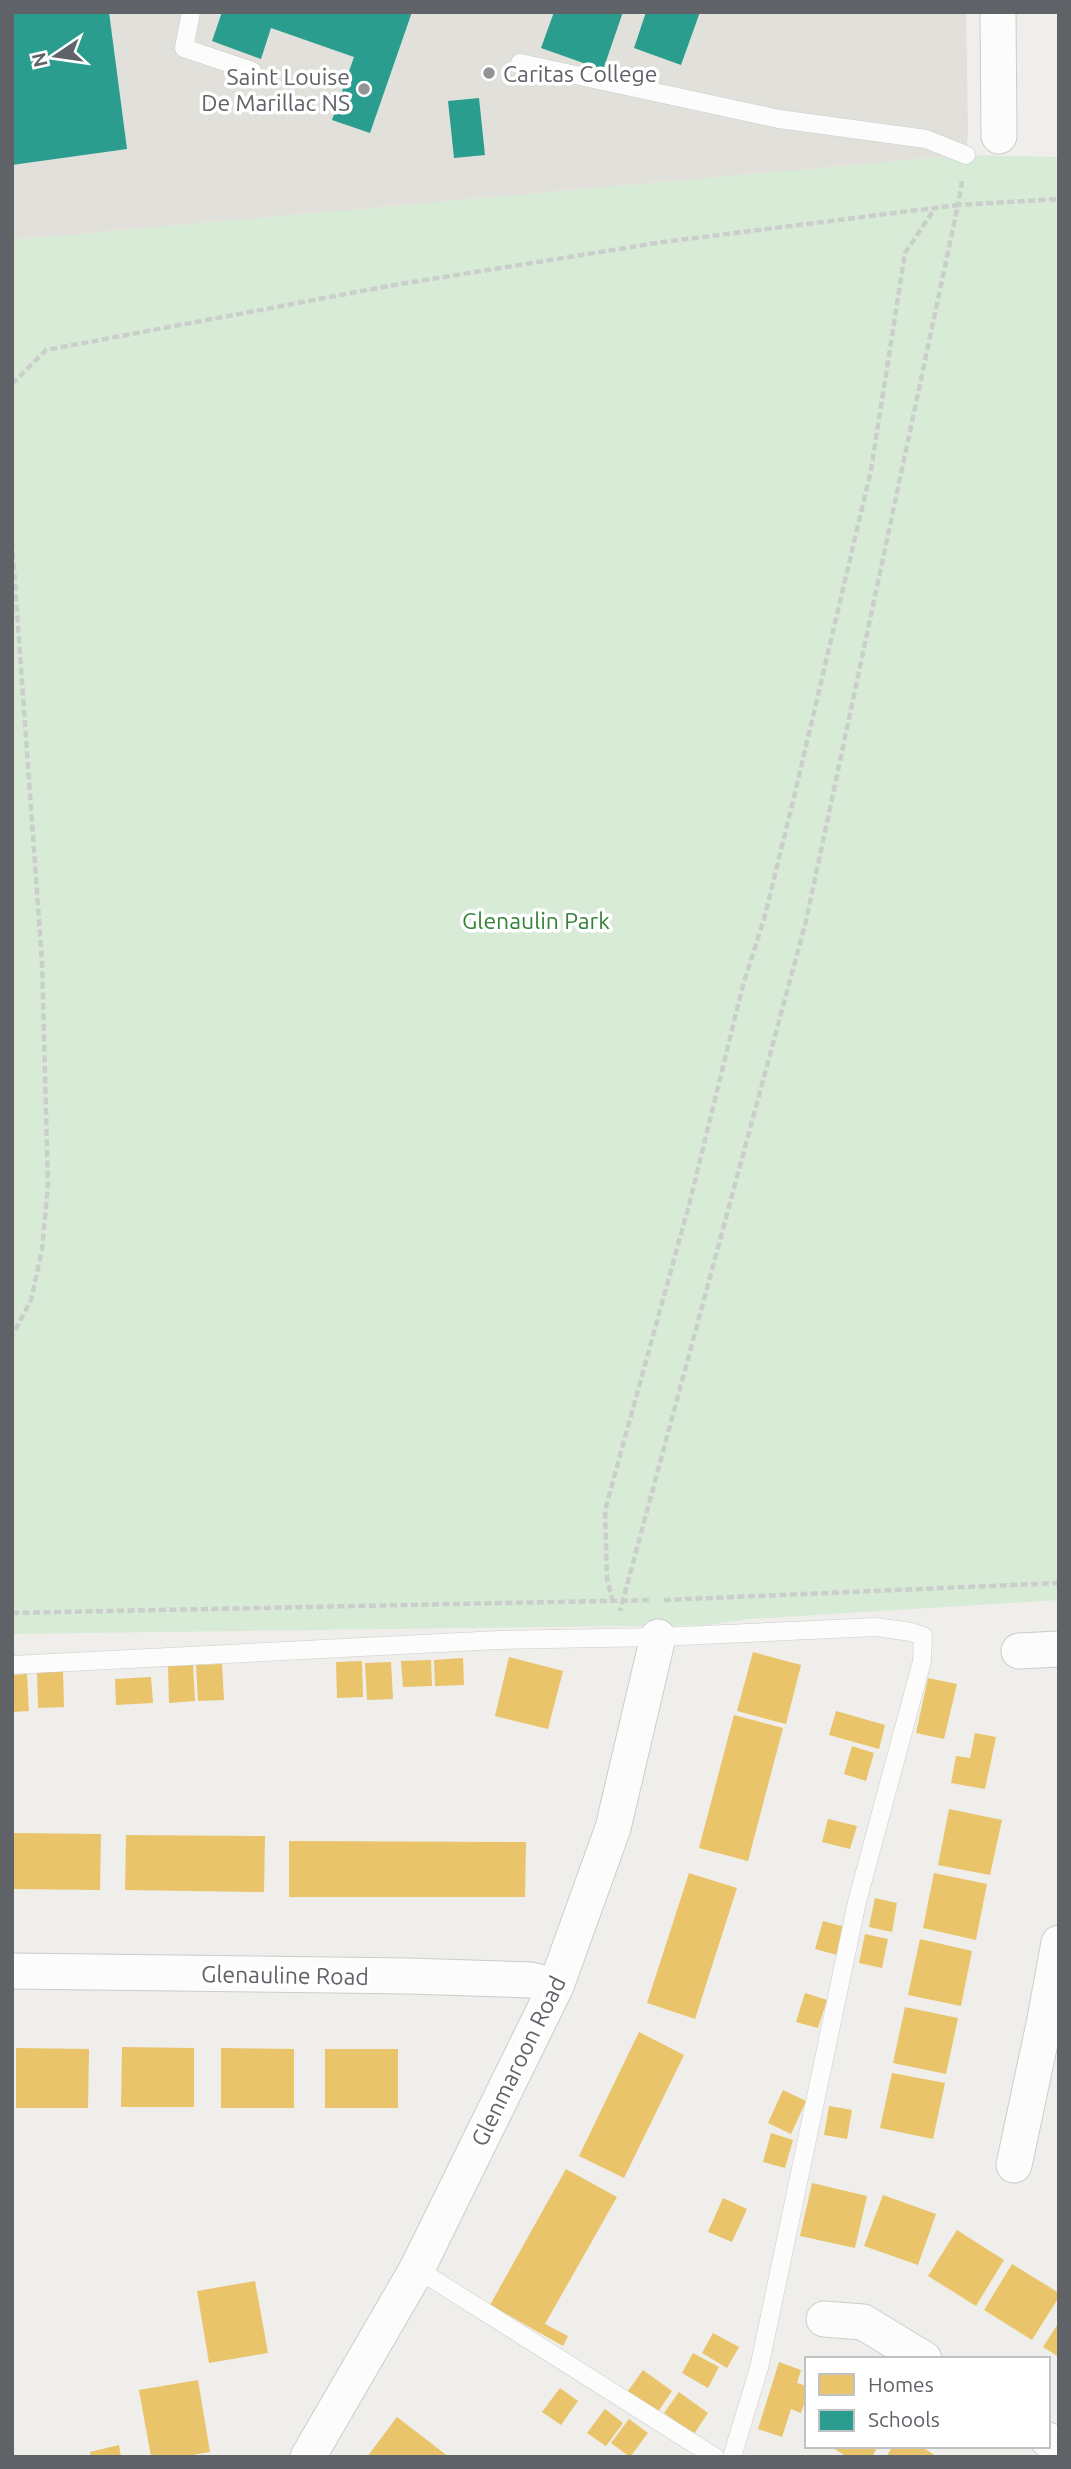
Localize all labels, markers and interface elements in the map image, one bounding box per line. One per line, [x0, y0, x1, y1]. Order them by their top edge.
north arrow [21, 21, 91, 91]
text: N [27, 50, 52, 69]
place label: Caritas College [503, 61, 658, 86]
place label: Saint Louise De Marillac NS [201, 64, 350, 115]
marker: Caritas College [481, 65, 497, 81]
marker: Saint Louise De Marillac NS [356, 81, 372, 97]
park label: Glenaulin Park [462, 908, 610, 933]
street label: Glenauline Road [201, 1961, 369, 1989]
street label: Glenmaroon Road [466, 1972, 570, 2150]
legend [805, 2357, 1050, 2448]
text: Homes [868, 2372, 934, 2396]
text: Schools [868, 2407, 940, 2431]

